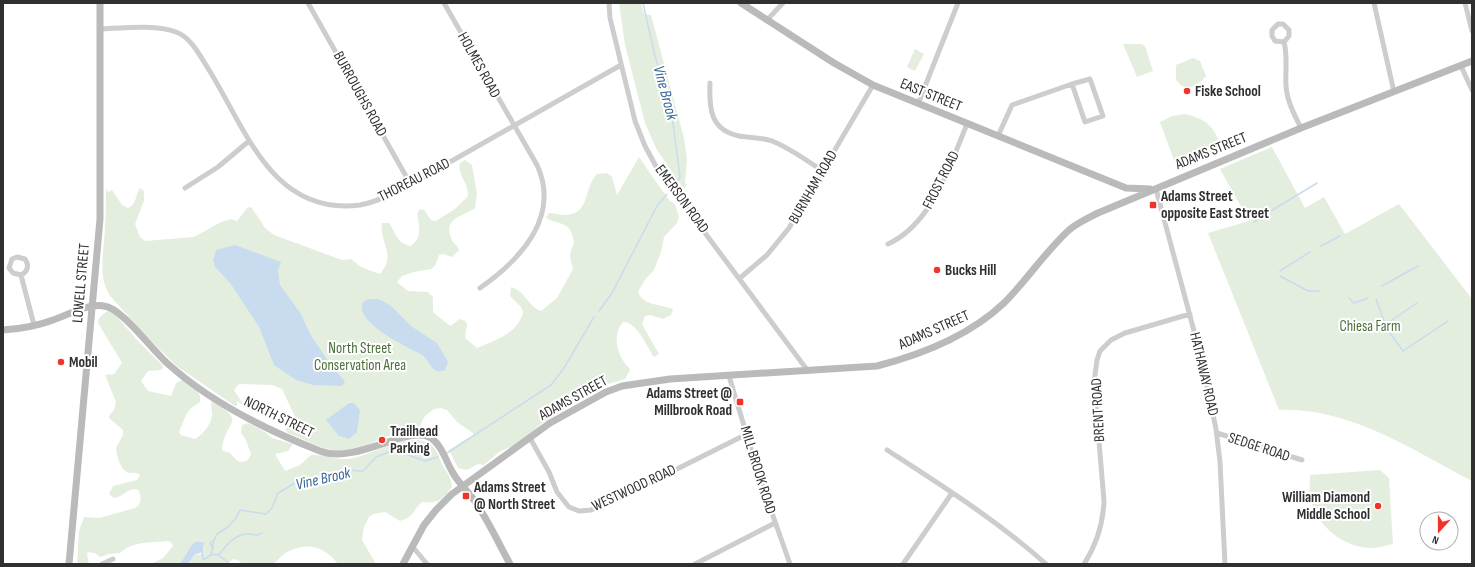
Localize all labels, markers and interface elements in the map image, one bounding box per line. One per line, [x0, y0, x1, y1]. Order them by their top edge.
street label: HOLMES ROAD [453, 29, 505, 101]
street label: BURROUGHS ROAD [329, 48, 391, 140]
water label: Vine Brook [649, 64, 682, 123]
street label: EAST STREET [897, 74, 965, 116]
place label: Fiske School [1195, 82, 1261, 101]
marker: Fiske School [1182, 86, 1192, 96]
street label: ADAMS STREET [1171, 128, 1250, 174]
street label: BURNHAM ROAD [784, 147, 842, 227]
street label: FROST ROAD [918, 148, 964, 212]
street label: THOREAU ROAD [375, 154, 453, 206]
street label: EMERSON ROAD [651, 161, 713, 237]
place label: Adams Street opposite East Street [1160, 187, 1269, 223]
marker: Adams Street opposite East Street [1148, 200, 1158, 210]
street label: LOWELL STREET [68, 242, 94, 324]
place label: Bucks Hill [945, 261, 996, 280]
marker: Bucks Hill [932, 265, 942, 275]
street label: ADAMS STREET [895, 306, 972, 354]
park label: Chiesa Farm [1339, 317, 1401, 336]
street label: HATHAWAY ROAD [1185, 330, 1223, 418]
park label: North Street Conservation Area [314, 339, 406, 375]
place label: Mobil [69, 353, 98, 372]
marker: Mobil [56, 357, 66, 367]
street label: ADAMS STREET [534, 371, 611, 425]
street label: BRENT ROAD [1087, 378, 1109, 442]
place label: Adams Street @ Millbrook Road [645, 384, 732, 420]
street label: NORTH STREET [241, 392, 317, 442]
marker: Adams Street @ Millbrook Road [735, 397, 745, 407]
place label: Trailhead Parking [390, 422, 438, 458]
street label: MILL BROOK ROAD [736, 424, 780, 516]
street label: SEDGE ROAD [1226, 428, 1292, 466]
marker: Trailhead Parking [377, 435, 387, 445]
street label: WESTWOOD ROAD [589, 460, 679, 516]
water label: Vine Brook [294, 463, 353, 495]
place label: Adams Street @ North Street [473, 478, 555, 514]
place label: William Diamond Middle School [1282, 488, 1370, 524]
marker: Adams Street @ North Street [461, 491, 471, 501]
marker: William Diamond Middle School [1373, 501, 1383, 511]
north arrow [1419, 511, 1459, 551]
text: N [1430, 533, 1441, 547]

